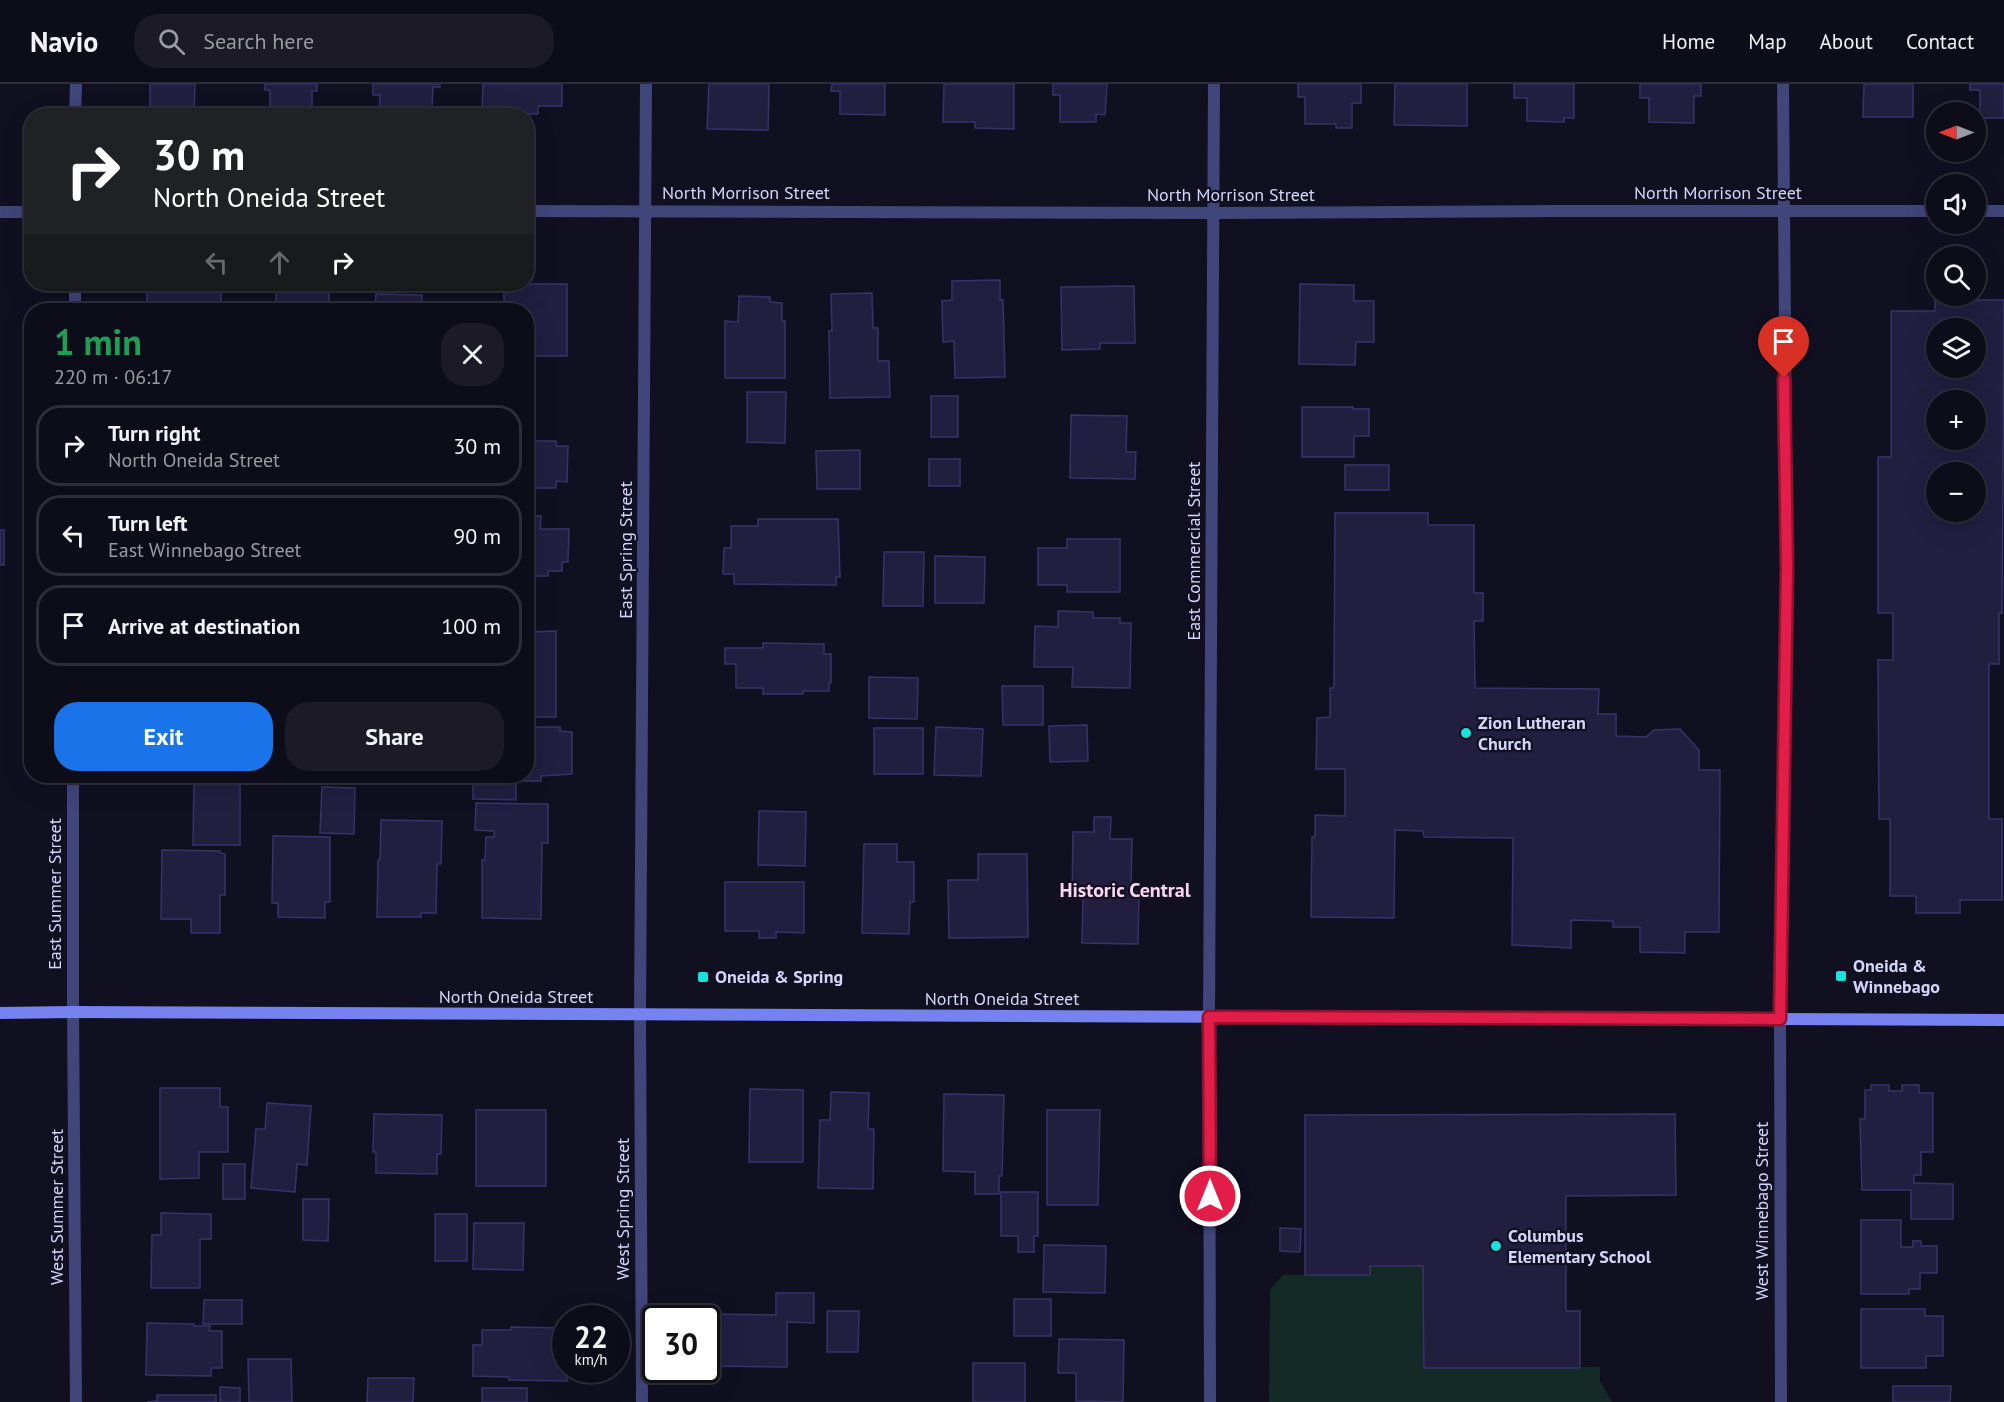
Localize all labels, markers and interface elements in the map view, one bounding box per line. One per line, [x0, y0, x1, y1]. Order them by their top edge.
search box [134, 14, 554, 68]
text: Navio [30, 23, 98, 60]
icon: search [155, 25, 188, 58]
text: Search here [203, 27, 314, 55]
text: Home [1662, 28, 1715, 55]
text: Map [1748, 28, 1787, 55]
text: About [1820, 28, 1873, 55]
text: Contact [1906, 28, 1974, 55]
north arrow [1926, 102, 1986, 162]
map controls [1926, 102, 1986, 522]
text: 30 m [153, 127, 245, 182]
icon: right [54, 132, 132, 210]
button: sound [1926, 174, 1986, 234]
text: North Oneida Street [153, 180, 385, 214]
street label: North Morrison Street [662, 181, 830, 204]
street label: North Morrison Street [1634, 181, 1802, 204]
street label: North Morrison Street [1147, 183, 1315, 206]
icon: left [200, 246, 233, 279]
icon: ahead [263, 246, 296, 279]
icon: right [326, 246, 359, 279]
button: search [1926, 246, 1986, 306]
pin [1758, 316, 1809, 378]
text: 1 min [54, 318, 142, 365]
button: layers [1926, 318, 1986, 378]
button: close [441, 323, 504, 386]
icon: arrive [1767, 325, 1800, 358]
text: 220 m · 06:17 [54, 364, 172, 390]
button: + [1926, 390, 1986, 450]
text: Turn right [108, 419, 200, 447]
icon: right [57, 429, 90, 462]
text: 30 m [453, 432, 501, 460]
text: North Oneida Street [108, 447, 280, 473]
street label: East Commercial Street [1182, 462, 1205, 640]
button: − [1926, 462, 1986, 522]
street label: East Spring Street [614, 481, 637, 619]
text: Turn left [108, 509, 188, 537]
icon: left [57, 519, 90, 552]
text: 90 m [453, 522, 501, 550]
text: East Winnebago Street [108, 537, 301, 563]
icon: arrive [57, 609, 90, 642]
text: Arrive at destination [108, 612, 300, 640]
text: 100 m [441, 612, 501, 640]
button: Exit [54, 702, 273, 771]
button: Share [285, 702, 504, 771]
place label: Zion Lutheran Church [1478, 711, 1586, 755]
marker: Zion Lutheran Church [1459, 726, 1473, 740]
street label: East Summer Street [43, 818, 66, 970]
district label: Historic Central [1059, 877, 1191, 903]
place label: Oneida & Winnebago [1853, 954, 1940, 998]
place label: Oneida & Spring [715, 965, 843, 988]
marker: Oneida & Winnebago [1834, 969, 1848, 983]
marker: Oneida & Spring [696, 970, 710, 984]
street label: North Oneida Street [439, 985, 593, 1008]
street label: North Oneida Street [925, 987, 1079, 1010]
street label: West Winnebago Street [1750, 1122, 1773, 1300]
street label: West Summer Street [45, 1129, 68, 1285]
street label: West Spring Street [611, 1138, 634, 1280]
position arrow [1178, 1164, 1242, 1228]
place label: Columbus Elementary School [1508, 1224, 1652, 1268]
marker: Columbus Elementary School [1489, 1239, 1503, 1253]
speed limit sign: 30 [642, 1305, 720, 1383]
text: 22 [574, 1317, 608, 1356]
text: km/h [575, 1350, 607, 1369]

